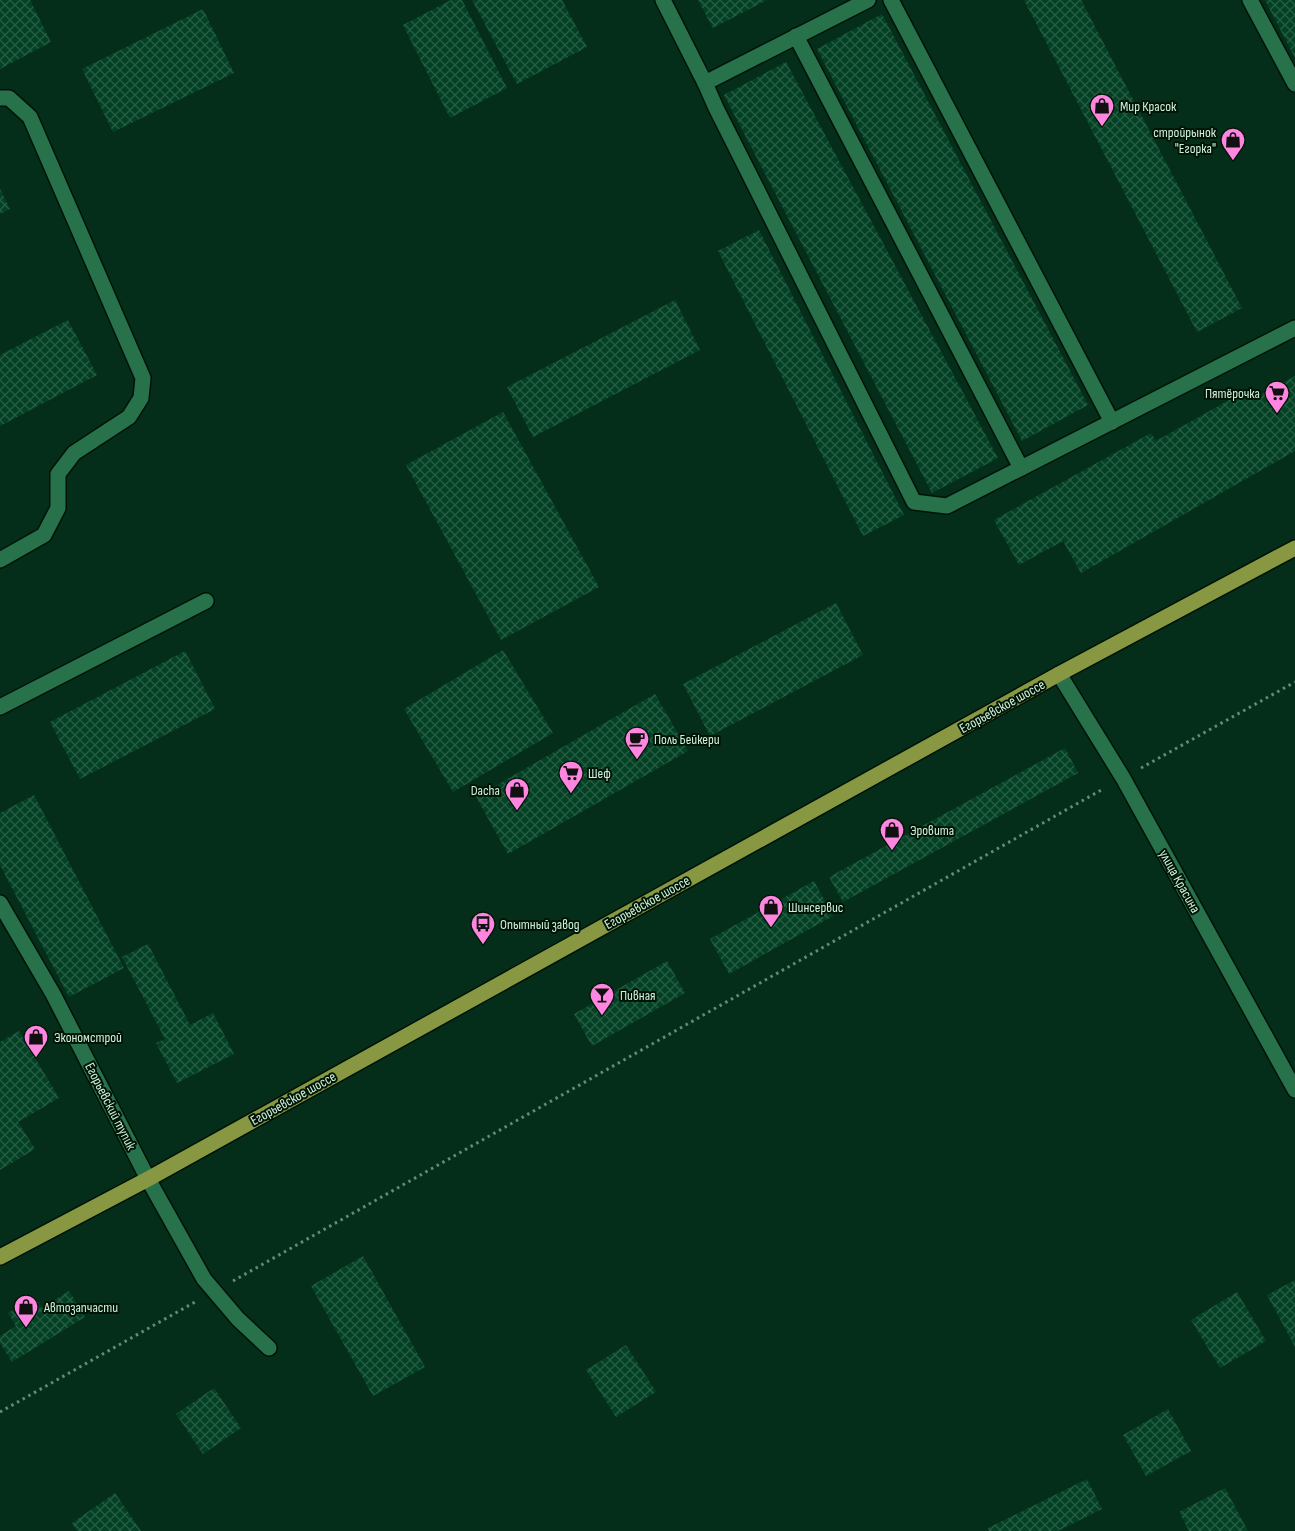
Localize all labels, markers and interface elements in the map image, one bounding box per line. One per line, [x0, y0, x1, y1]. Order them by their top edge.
shop icon: Мир Красок [1089, 93, 1115, 127]
place label: Мир Красок [1120, 98, 1177, 115]
place label: стройрынок "Егорка" [1153, 124, 1217, 157]
shop icon: стройрынок "Егорка" [1220, 127, 1246, 161]
supermarket icon: Пятёрочка [1264, 380, 1290, 414]
place label: Пятёрочка [1205, 385, 1260, 402]
street label: Егорьевское шоссе [957, 676, 1048, 737]
cafe icon: Поль Бейкери [624, 726, 650, 760]
place label: Поль Бейкери [654, 731, 720, 748]
supermarket icon: Шеф [558, 760, 584, 794]
place label: Шеф [588, 765, 611, 782]
shop icon: Dacha [504, 777, 530, 811]
place label: Dacha [471, 782, 500, 799]
shop icon: Эровита [879, 817, 905, 851]
place label: Эровита [910, 822, 954, 839]
street label: улица Красина [1155, 847, 1204, 916]
street label: Егорьевское шоссе [602, 872, 693, 933]
shop icon: Шинсервис [758, 894, 784, 928]
place label: Шинсервис [788, 899, 843, 916]
bus stop icon: Опытный завод [470, 911, 496, 945]
place label: Опытный завод [500, 916, 580, 933]
bar icon: Пивная [589, 982, 615, 1016]
place label: Пивная [620, 987, 656, 1004]
shop icon: Экономстрой [23, 1024, 49, 1058]
place label: Экономстрой [54, 1029, 122, 1046]
street label: Егорьевский тупик [81, 1060, 140, 1153]
street label: Егорьевское шоссе [248, 1068, 339, 1129]
shop icon: Автозапчасти [13, 1294, 39, 1328]
place label: Автозапчасти [43, 1299, 118, 1316]

